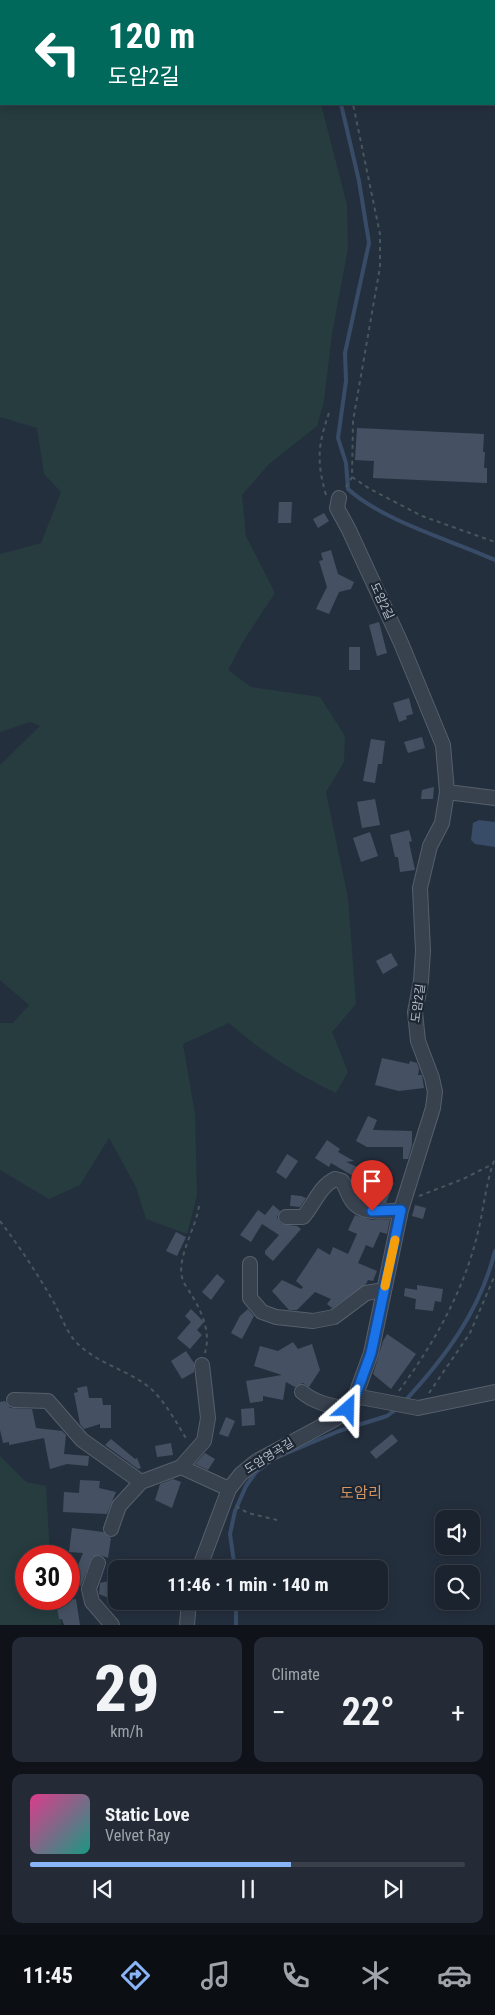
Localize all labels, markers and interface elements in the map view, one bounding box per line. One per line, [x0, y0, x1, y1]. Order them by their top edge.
text: 120 m [108, 16, 195, 57]
icon: left [25, 20, 90, 85]
text: 도암2길 [108, 64, 180, 89]
street label: 도암2길 [367, 580, 397, 622]
street label: 도암2길 [408, 983, 428, 1023]
pin [351, 1160, 393, 1211]
icon: arrive [358, 1167, 386, 1195]
position arrow [321, 1382, 373, 1434]
street label: 도암영곡길 [242, 1435, 296, 1477]
district label: 도암리 [340, 1484, 382, 1502]
map controls [435, 1510, 480, 1610]
button: sound [435, 1510, 480, 1555]
speed limit sign: 30 [15, 1545, 80, 1610]
button: search [435, 1565, 480, 1610]
text: 11:46 · 1 min · 140 m [167, 1573, 329, 1596]
text: 29 [94, 1651, 160, 1727]
text: Climate [272, 1665, 320, 1684]
text: 22° [342, 1690, 395, 1734]
text: − [272, 1696, 286, 1729]
text: + [451, 1696, 465, 1729]
text: km/h [110, 1722, 143, 1741]
text: Static Love [105, 1803, 190, 1826]
text: Velvet Ray [105, 1826, 170, 1845]
icon: previous [89, 1875, 117, 1903]
icon: pause [234, 1875, 262, 1903]
icon: next [379, 1875, 407, 1903]
icon: directions [118, 1958, 153, 1993]
icon: music [198, 1958, 233, 1993]
icon: phone [278, 1958, 313, 1993]
icon: climate [358, 1958, 393, 1993]
icon: car [437, 1958, 472, 1993]
text: 11:45 [22, 1963, 73, 1988]

